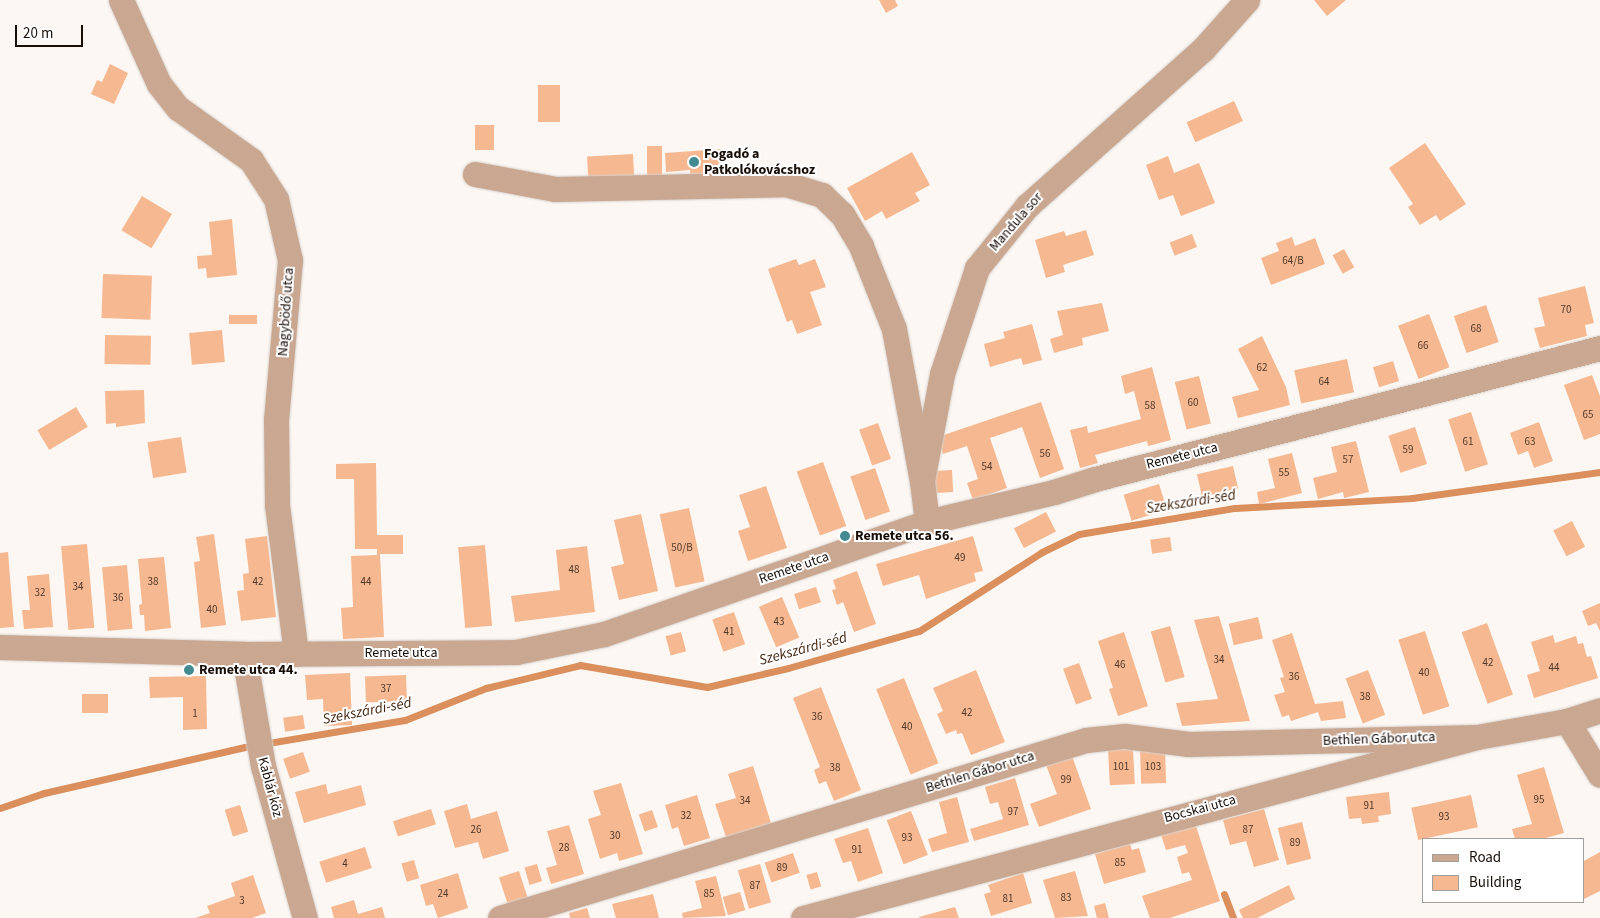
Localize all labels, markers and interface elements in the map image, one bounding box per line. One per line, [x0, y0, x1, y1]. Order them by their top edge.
scale bar [18, 15, 85, 47]
text: 20 m [23, 23, 53, 44]
place label: Fogadó a Patkolókovácshoz [704, 146, 815, 178]
marker: Fogadó a Patkolókovácshoz [688, 156, 700, 168]
street label: Mandula sor [986, 189, 1046, 255]
house number: 64/B [1282, 254, 1304, 268]
street label: Nagybödő utca [275, 267, 297, 357]
house number: 70 [1561, 303, 1571, 317]
house number: 68 [1471, 322, 1481, 336]
house number: 66 [1418, 339, 1428, 353]
house number: 62 [1257, 361, 1267, 375]
house number: 64 [1319, 375, 1329, 389]
house number: 60 [1188, 396, 1198, 410]
house number: 58 [1145, 399, 1155, 413]
house number: 65 [1583, 408, 1593, 422]
house number: 61 [1463, 435, 1473, 449]
house number: 63 [1525, 435, 1535, 449]
street label: Remete utca [1145, 439, 1219, 473]
house number: 59 [1403, 443, 1413, 457]
house number: 56 [1040, 447, 1050, 461]
house number: 57 [1343, 453, 1353, 467]
house number: 54 [982, 460, 992, 474]
house number: 55 [1279, 466, 1289, 480]
water label: Szekszárdi-séd [1145, 486, 1237, 518]
place label: Remete utca 56. [855, 528, 954, 544]
marker: Remete utca 56. [839, 530, 851, 542]
house number: 50/B [671, 541, 693, 555]
street label: Remete utca [757, 548, 831, 588]
house number: 49 [955, 551, 965, 565]
house number: 48 [569, 563, 579, 577]
house number: 38 [148, 575, 158, 589]
house number: 42 [253, 575, 263, 589]
house number: 44 [361, 575, 371, 589]
house number: 34 [73, 580, 83, 594]
house number: 32 [35, 586, 45, 600]
house number: 36 [113, 591, 123, 605]
house number: 40 [207, 603, 217, 617]
house number: 43 [774, 615, 784, 629]
house number: 41 [724, 625, 734, 639]
water label: Szekszárdi-séd [757, 629, 849, 669]
street label: Remete utca [365, 645, 437, 661]
house number: 34 [1214, 653, 1224, 667]
house number: 42 [1483, 656, 1493, 670]
house number: 46 [1115, 658, 1125, 672]
house number: 44 [1549, 661, 1559, 675]
place label: Remete utca 44. [199, 662, 298, 678]
marker: Remete utca 44. [183, 664, 195, 676]
house number: 40 [1419, 666, 1429, 680]
house number: 36 [1289, 670, 1299, 684]
house number: 37 [381, 682, 391, 696]
house number: 38 [1360, 690, 1370, 704]
water label: Szekszárdi-séd [321, 694, 413, 728]
house number: 42 [962, 706, 972, 720]
house number: 1 [192, 707, 198, 721]
house number: 36 [812, 710, 822, 724]
house number: 40 [902, 720, 912, 734]
street label: Bethlen Gábor utca [1322, 729, 1436, 749]
street label: Bethlen Gábor utca [924, 748, 1036, 796]
street label: Kablár köz [254, 755, 286, 819]
house number: 101 [1113, 760, 1129, 774]
house number: 103 [1145, 760, 1161, 774]
house number: 38 [830, 761, 840, 775]
house number: 99 [1061, 773, 1071, 787]
street label: Bocskai utca [1162, 791, 1238, 827]
house number: 95 [1534, 793, 1544, 807]
house number: 34 [740, 794, 750, 808]
house number: 91 [1364, 799, 1374, 813]
house number: 97 [1008, 805, 1018, 819]
house number: 32 [681, 809, 691, 823]
house number: 93 [1439, 810, 1449, 824]
house number: 26 [471, 823, 481, 837]
house number: 87 [1243, 823, 1253, 837]
house number: 30 [610, 829, 620, 843]
house number: 93 [902, 831, 912, 845]
house number: 89 [1290, 836, 1300, 850]
legend [1422, 838, 1585, 903]
house number: 28 [559, 841, 569, 855]
house number: 91 [852, 843, 862, 857]
text: Road [1469, 847, 1501, 868]
house number: 85 [1115, 856, 1125, 870]
house number: 4 [342, 857, 348, 871]
house number: 89 [777, 861, 787, 875]
text: Building [1469, 872, 1521, 893]
house number: 87 [750, 879, 760, 893]
house number: 24 [438, 887, 448, 901]
house number: 85 [704, 887, 714, 901]
house number: 83 [1061, 891, 1071, 905]
house number: 81 [1003, 892, 1013, 906]
house number: 3 [239, 894, 245, 908]

